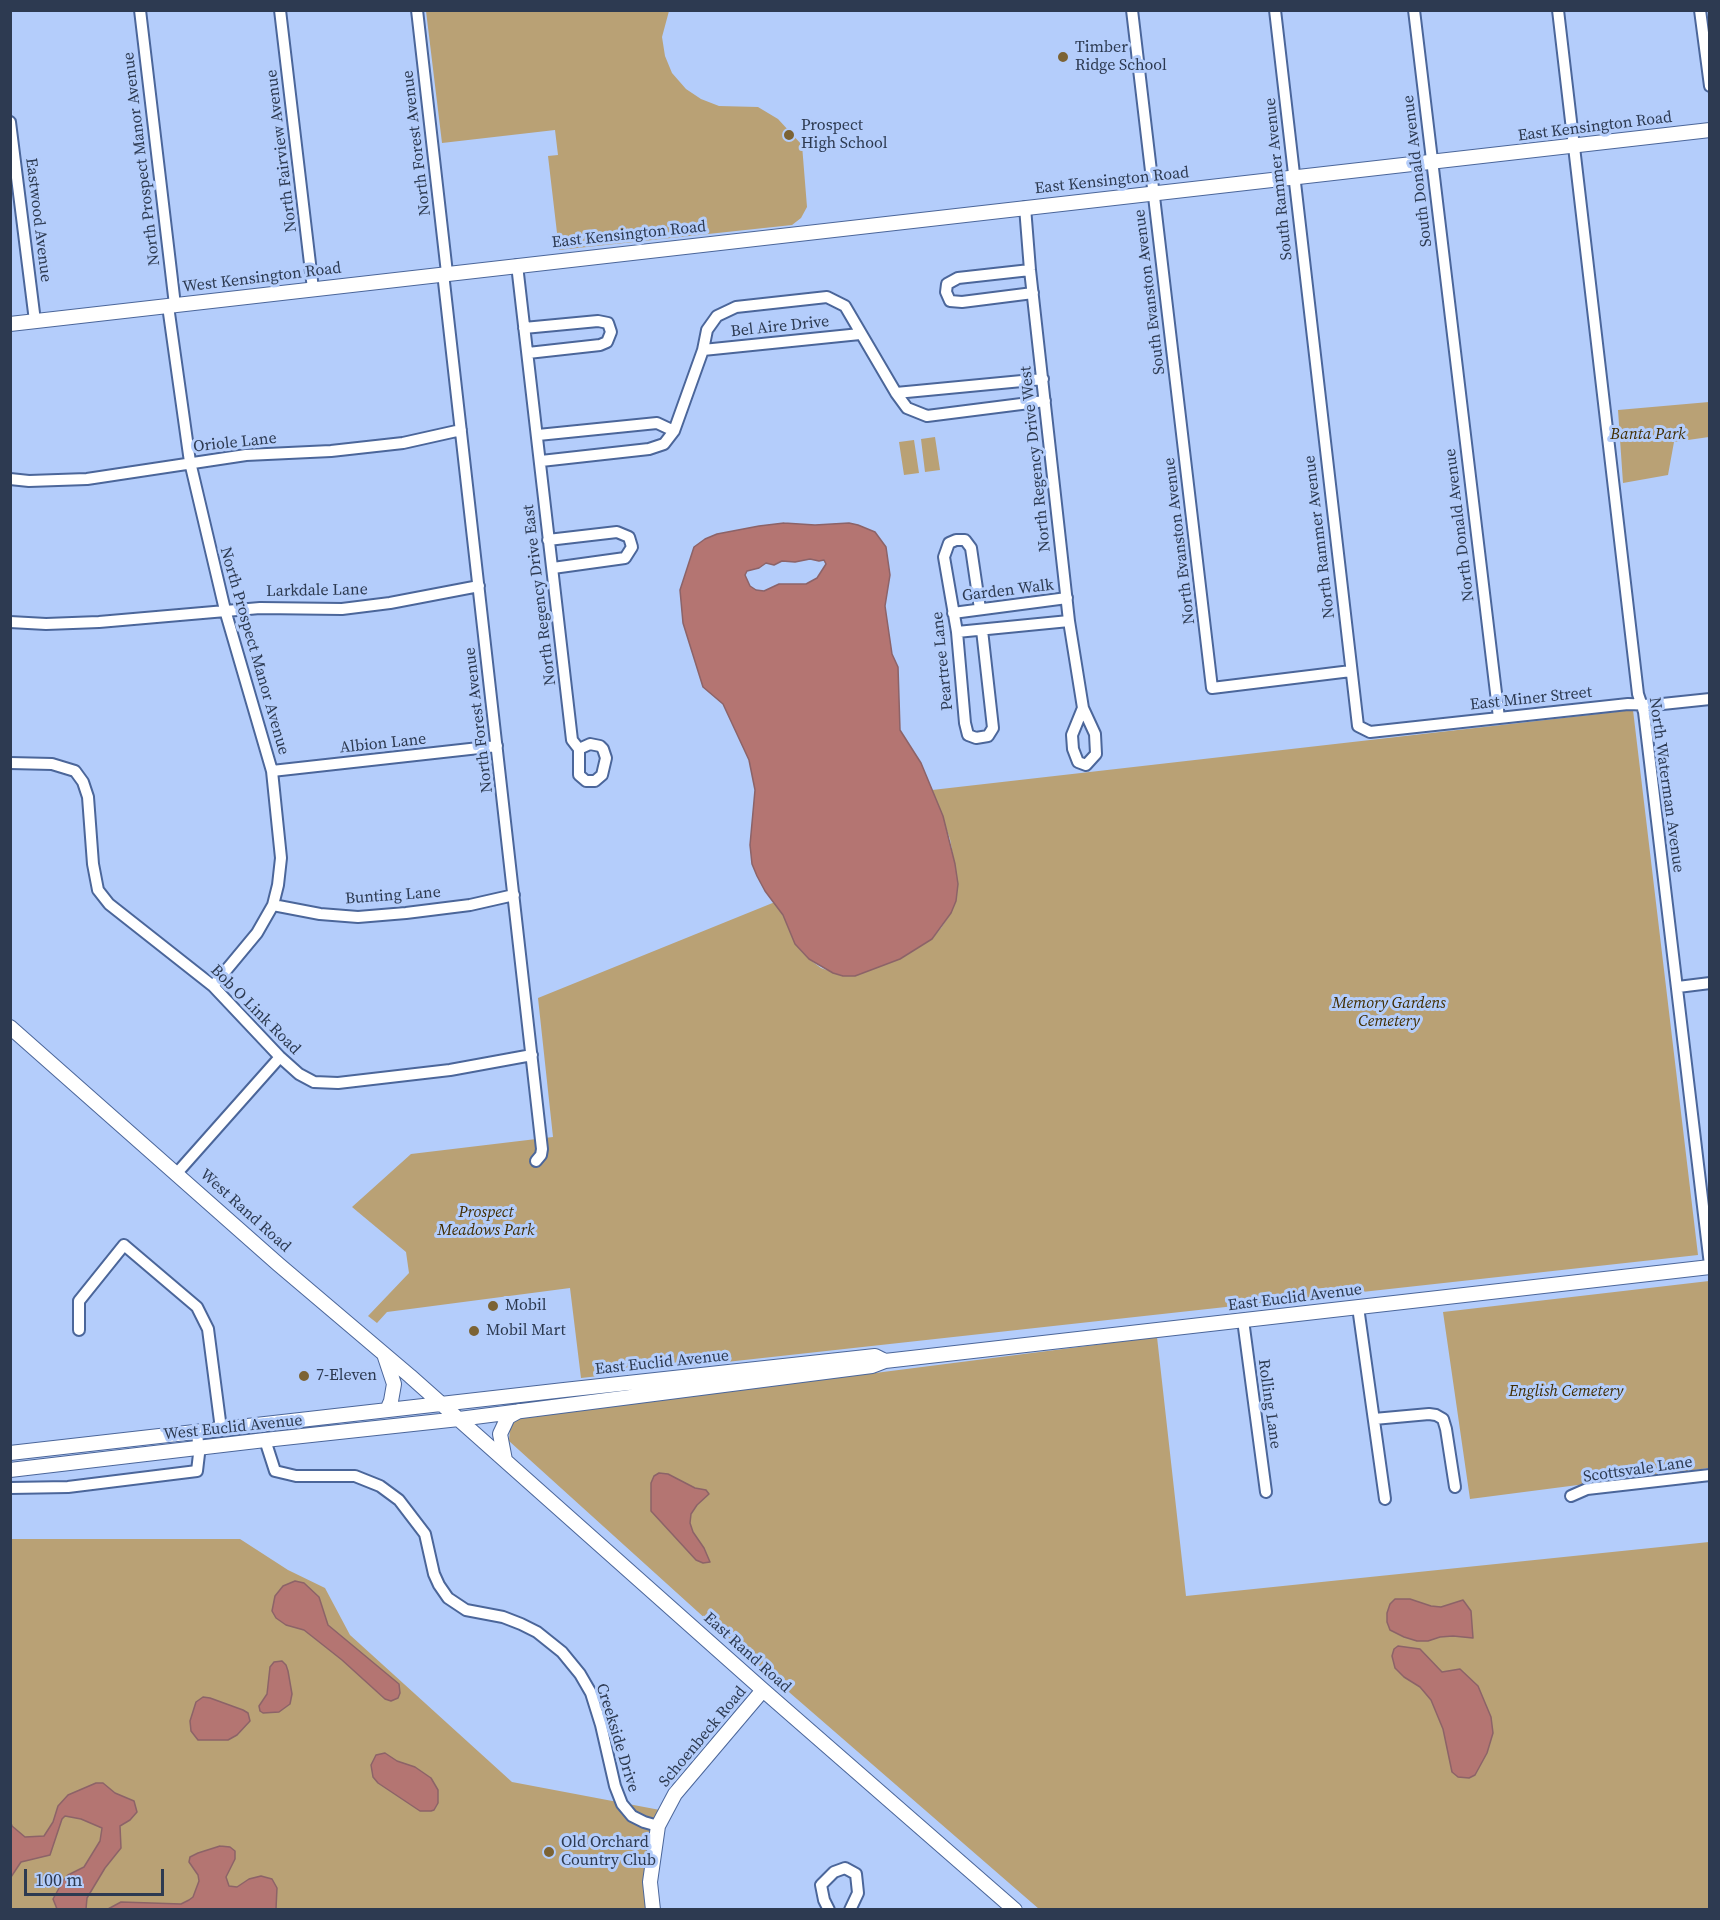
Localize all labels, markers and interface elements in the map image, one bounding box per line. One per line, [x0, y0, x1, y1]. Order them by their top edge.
place label: Timber Ridge School [1075, 38, 1167, 76]
marker: Timber Ridge School [1056, 50, 1070, 64]
street label: North Prospect Manor Avenue [119, 51, 165, 267]
street label: North Fairview Avenue [262, 69, 302, 233]
street label: North Forest Avenue [399, 69, 435, 217]
street label: South Donald Avenue [1399, 94, 1437, 248]
street label: South Rammer Avenue [1261, 97, 1297, 261]
street label: East Kensington Road [1517, 108, 1673, 146]
place label: Prospect High School [801, 116, 887, 154]
marker: Prospect High School [782, 128, 796, 142]
street label: Eastwood Avenue [21, 157, 55, 283]
street label: East Kensington Road [1034, 163, 1190, 199]
street label: South Evanston Avenue [1130, 208, 1170, 376]
street label: East Kensington Road [551, 217, 707, 253]
street label: West Kensington Road [181, 259, 343, 297]
street label: Bel Aire Drive [730, 312, 830, 342]
street label: North Regency Drive West [1017, 365, 1055, 553]
park label: Banta Park [1610, 425, 1686, 445]
street label: Oriole Lane [192, 429, 278, 457]
street label: North Donald Avenue [1441, 447, 1479, 603]
street label: North Rammer Avenue [1300, 454, 1340, 620]
street label: North Evanston Avenue [1160, 457, 1200, 625]
street label: North Regency Drive East [519, 503, 561, 687]
street label: North Prospect Manor Avenue [215, 545, 293, 757]
street label: Garden Walk [961, 576, 1055, 606]
street label: Larkdale Lane [266, 581, 368, 601]
street label: Peartree Lane [928, 610, 958, 712]
street label: North Forest Avenue [461, 646, 497, 794]
street label: East Miner Street [1469, 683, 1593, 715]
street label: North Waterman Avenue [1644, 696, 1688, 874]
street label: Albion Lane [339, 730, 427, 758]
street label: Bunting Lane [345, 883, 441, 909]
street label: Bob O Link Road [206, 961, 304, 1059]
park label: Memory Gardens Cemetery [1332, 994, 1446, 1032]
street label: West Rand Road [196, 1165, 294, 1257]
park label: Prospect Meadows Park [437, 1203, 535, 1241]
street label: East Euclid Avenue [1227, 1280, 1363, 1316]
place label: Mobil [505, 1296, 547, 1316]
marker: Mobil [486, 1299, 500, 1313]
place label: Mobil Mart [486, 1321, 566, 1341]
marker: Mobil Mart [467, 1324, 481, 1338]
street label: East Euclid Avenue [594, 1346, 730, 1380]
street label: Rolling Lane [1253, 1358, 1285, 1450]
place label: 7-Eleven [316, 1366, 377, 1386]
marker: 7-Eleven [297, 1369, 311, 1383]
park label: English Cemetery [1509, 1382, 1623, 1402]
street label: West Euclid Avenue [163, 1411, 303, 1445]
street label: Scottsvale Lane [1582, 1453, 1694, 1487]
street label: East Rand Road [699, 1609, 795, 1697]
street label: Creekside Drive [591, 1681, 643, 1795]
street label: Schoenbeck Road [655, 1683, 751, 1791]
place label: Old Orchard Country Club [561, 1833, 656, 1871]
marker: Old Orchard Country Club [542, 1845, 556, 1859]
scale bar [27, 1857, 166, 1895]
text: 100 m [35, 1867, 82, 1892]

